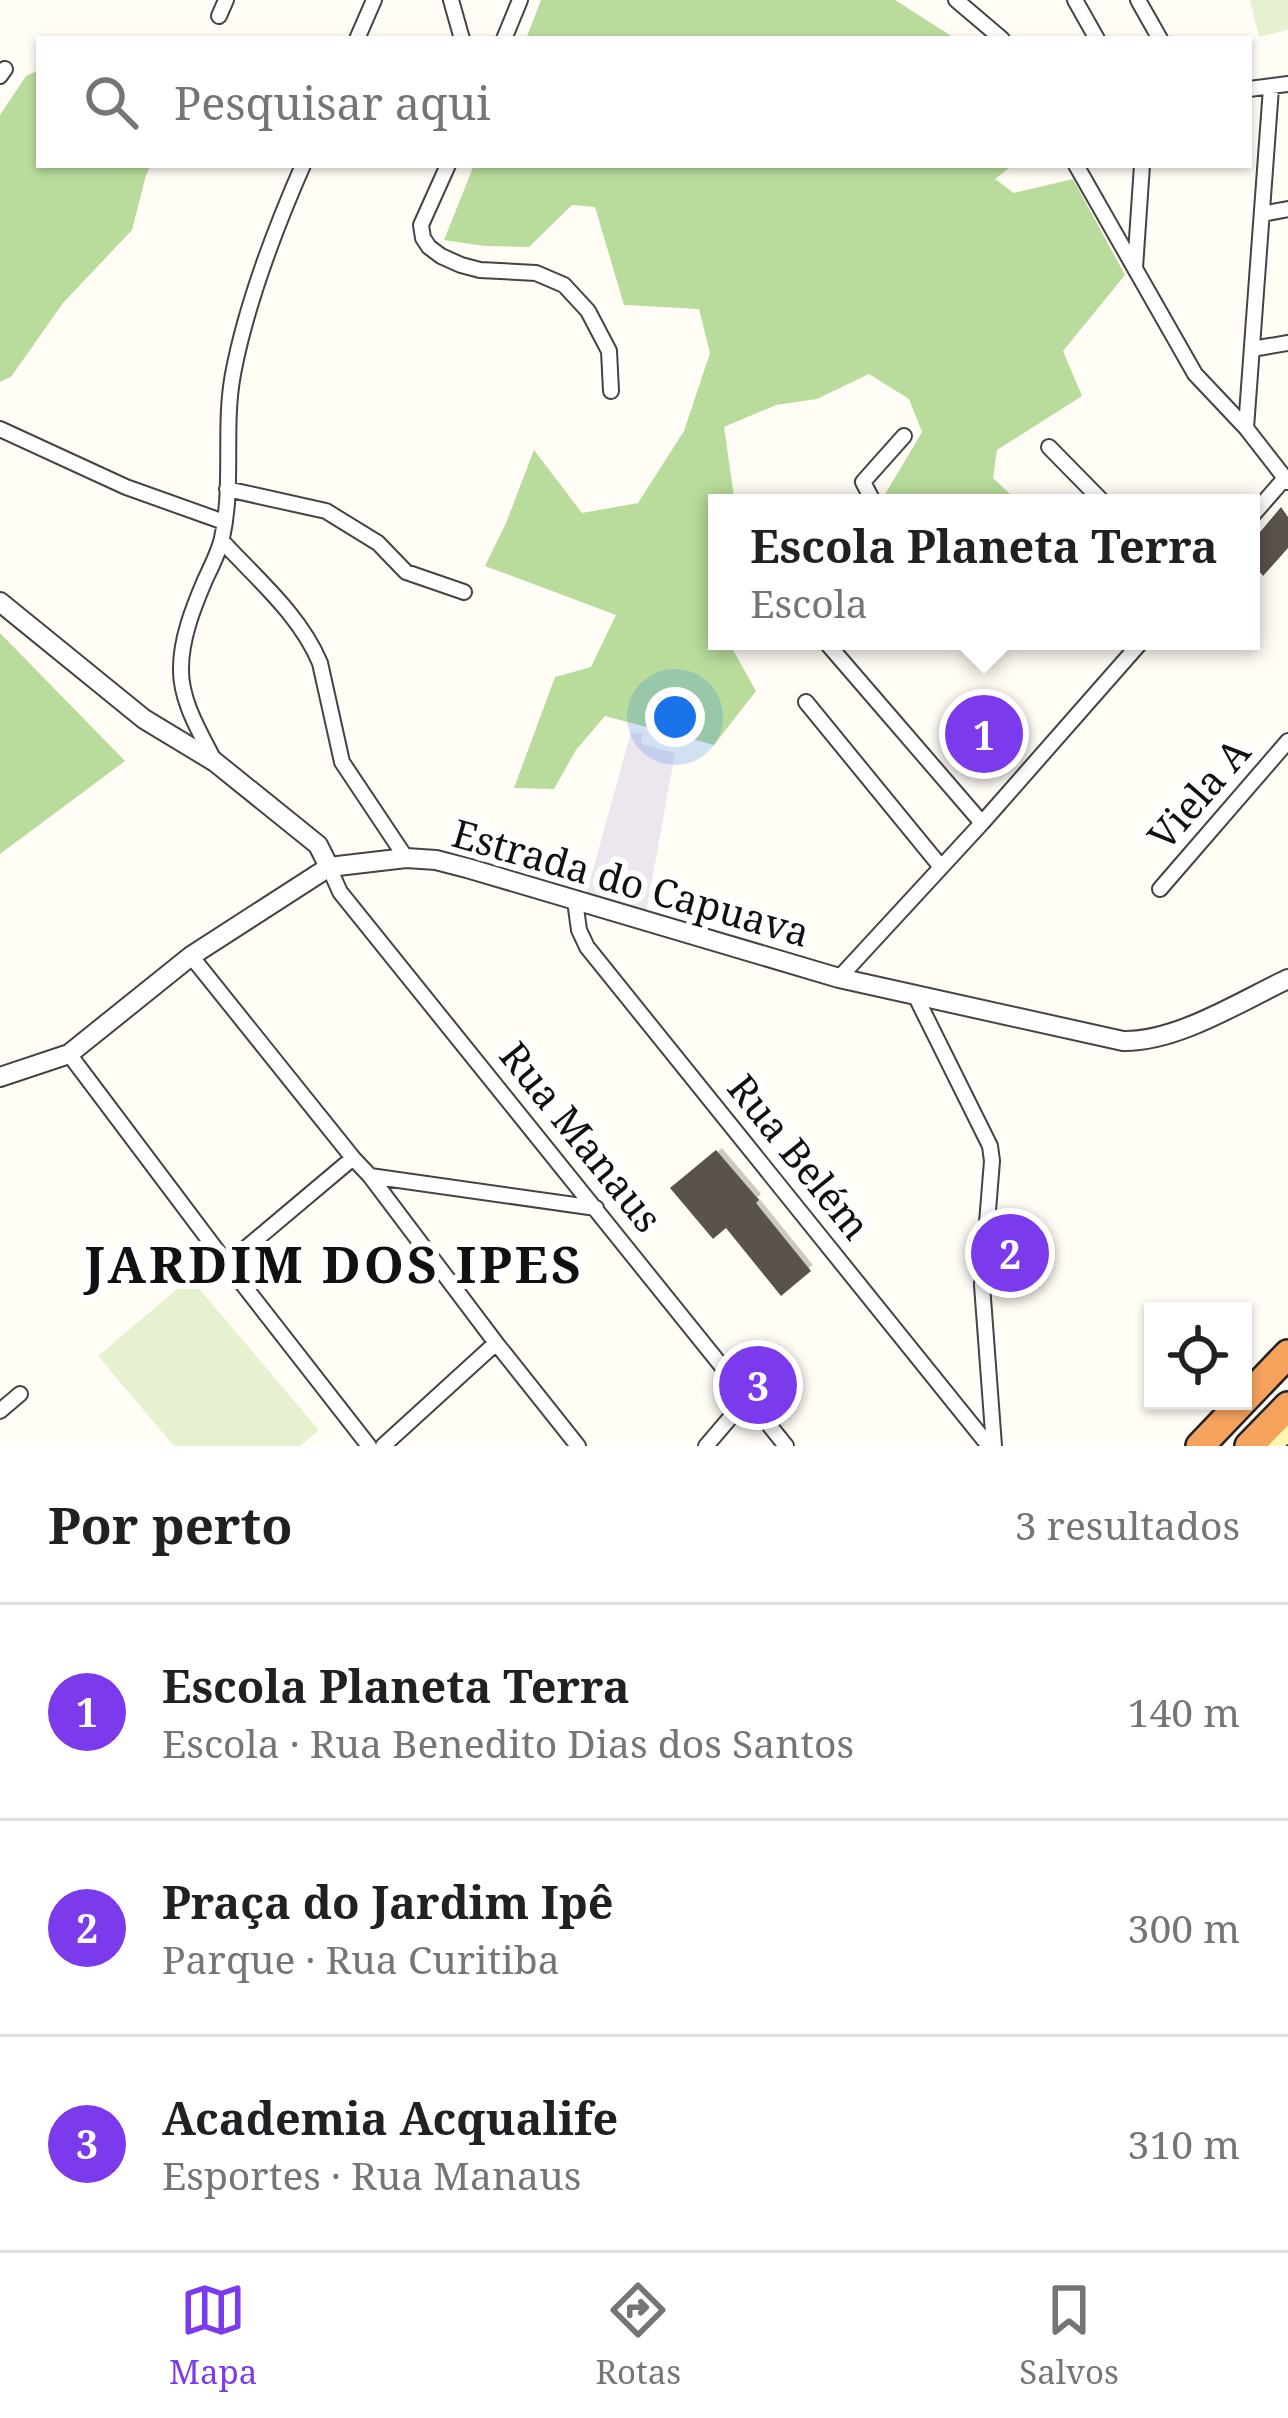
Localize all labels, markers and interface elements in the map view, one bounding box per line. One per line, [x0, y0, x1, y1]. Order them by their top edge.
search box [36, 36, 1252, 168]
icon: search [78, 69, 144, 135]
text: Pesquisar aqui [174, 72, 491, 133]
popup [708, 494, 1260, 650]
text: Escola Planeta Terra [750, 515, 1218, 576]
text: Escola [750, 576, 868, 629]
your location [645, 687, 705, 747]
pin: 1 [945, 689, 1023, 779]
street label: Viela A [1135, 726, 1261, 860]
street label: Estrada do Capuava [447, 805, 816, 958]
street label: Rua Manaus [489, 1030, 675, 1242]
street label: Rua Belém [717, 1062, 883, 1250]
pin: 2 [971, 1208, 1049, 1298]
district label: JARDIM DOS IPES [82, 1228, 584, 1298]
map controls [1144, 1302, 1252, 1410]
button: locate [1144, 1302, 1252, 1410]
pin: 3 [719, 1340, 797, 1430]
text: Por perto [48, 1489, 293, 1559]
text: 3 resultados [1015, 1498, 1240, 1551]
text: Escola Planeta Terra [162, 1655, 630, 1716]
text: 1 [76, 1685, 98, 1738]
text: 140 m [1128, 1685, 1240, 1738]
text: Escola · Rua Benedito Dias dos Santos [162, 1716, 854, 1769]
text: Praça do Jardim Ipê [162, 1871, 614, 1932]
text: 2 [76, 1901, 98, 1954]
text: 300 m [1128, 1901, 1240, 1954]
text: Parque · Rua Curitiba [162, 1932, 560, 1985]
text: Academia Acqualife [162, 2087, 618, 2148]
text: 3 [76, 2117, 98, 2170]
text: 310 m [1128, 2117, 1240, 2170]
text: Esportes · Rua Manaus [162, 2148, 581, 2201]
tab: Mapa [169, 2277, 257, 2394]
tab: Rotas [595, 2277, 681, 2394]
tab: Salvos [1019, 2277, 1119, 2394]

